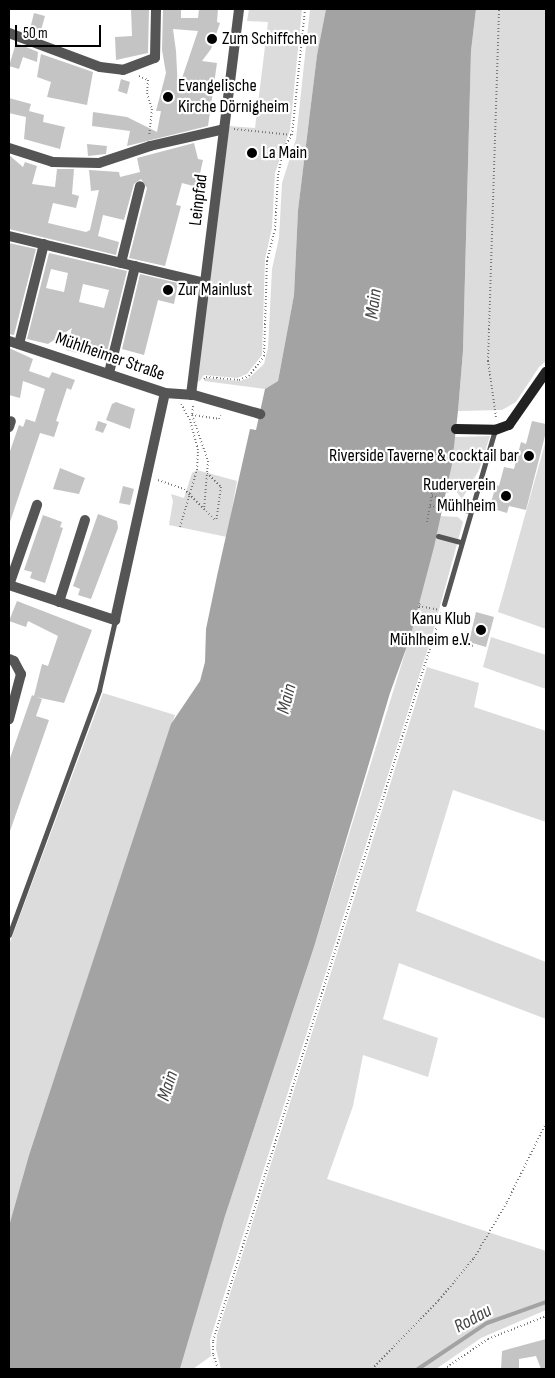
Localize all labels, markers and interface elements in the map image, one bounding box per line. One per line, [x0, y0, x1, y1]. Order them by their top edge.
scale bar [18, 15, 104, 47]
text: 50 m [23, 24, 48, 43]
place label: Zum Schiffchen [222, 28, 317, 50]
marker: Zum Schiffchen [206, 33, 218, 45]
place label: Evangelische Kirche Dörnigheim [178, 76, 289, 118]
marker: Evangelische Kirche Dörnigheim [162, 91, 174, 103]
place label: La Main [262, 142, 307, 164]
marker: La Main [246, 147, 258, 159]
street label: Leinpfad [185, 173, 213, 227]
place label: Zur Mainlust [178, 279, 252, 301]
marker: Zur Mainlust [162, 284, 174, 296]
water label: Main [361, 288, 387, 320]
street label: Mühlheimer Straße [53, 328, 167, 386]
place label: Riverside Taverne & cocktail bar [329, 445, 519, 467]
marker: Riverside Taverne & cocktail bar [523, 450, 535, 462]
place label: Ruderverein Mühlheim [423, 475, 496, 518]
marker: Ruderverein Mühlheim [500, 490, 512, 502]
place label: Kanu Klub Mühlheim e.V. [390, 609, 471, 652]
marker: Kanu Klub Mühlheim e.V. [475, 624, 487, 636]
water label: Main [272, 682, 302, 716]
water label: Main [152, 1068, 184, 1104]
water label: Rodau [450, 1300, 496, 1338]

